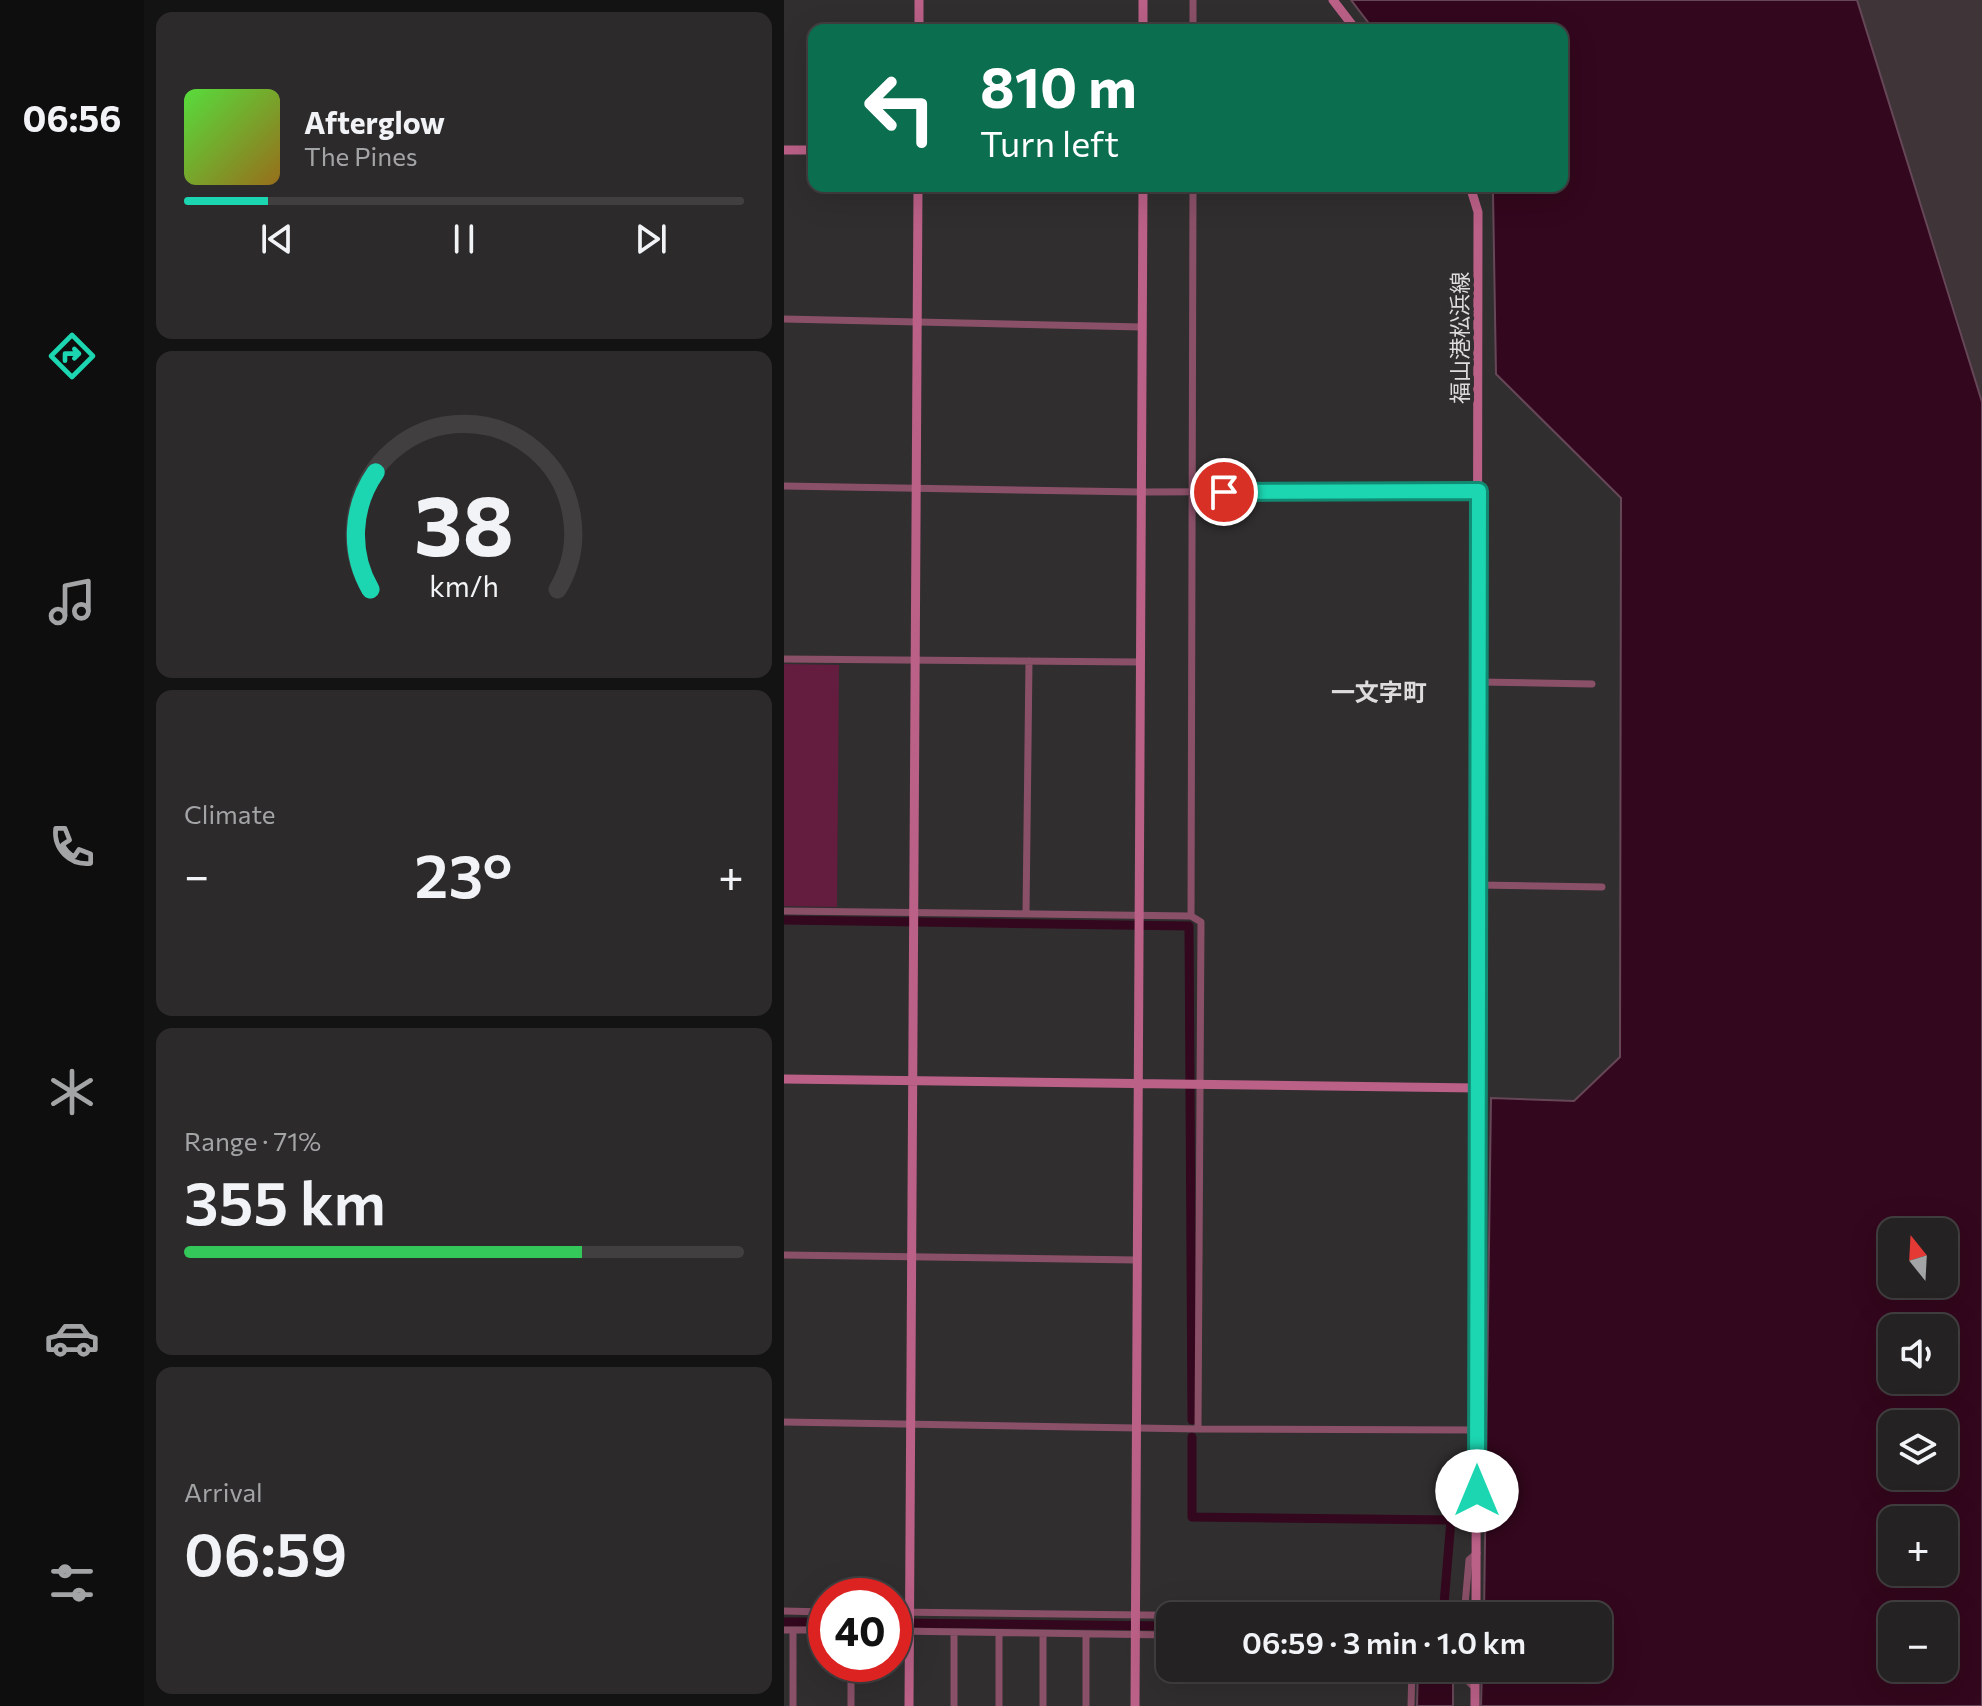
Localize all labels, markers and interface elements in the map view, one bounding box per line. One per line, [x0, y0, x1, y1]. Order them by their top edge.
text: 810 m [980, 51, 1137, 120]
icon: left [848, 56, 952, 160]
text: 06:56 [23, 95, 121, 139]
text: Afterglow [304, 103, 445, 140]
text: Turn left [980, 120, 1119, 164]
text: The Pines [304, 140, 418, 171]
icon: previous [255, 217, 299, 261]
icon: pause [442, 217, 486, 261]
icon: next [629, 217, 673, 261]
street label: 福山港松浜線 [1446, 272, 1473, 404]
icon: directions [44, 328, 100, 384]
pin [1190, 458, 1258, 526]
icon: arrive [1202, 470, 1246, 514]
text: 38 [414, 471, 514, 573]
text: km/h [429, 568, 499, 603]
icon: music [44, 574, 100, 630]
district label: 一文字町 [1331, 677, 1427, 706]
text: Climate [184, 798, 276, 829]
icon: phone [44, 819, 100, 875]
text: 23° [415, 837, 513, 910]
text: − [184, 847, 209, 901]
text: + [718, 847, 744, 901]
icon: climate [44, 1064, 100, 1120]
text: Range · 71% [184, 1125, 321, 1156]
text: 355 km [184, 1164, 386, 1237]
north arrow [1878, 1218, 1958, 1298]
map controls [1878, 1218, 1958, 1682]
icon: car [44, 1310, 100, 1366]
button: sound [1878, 1314, 1958, 1394]
button: layers [1878, 1410, 1958, 1490]
position arrow [1435, 1449, 1519, 1533]
text: Arrival [184, 1476, 263, 1507]
button: + [1878, 1506, 1958, 1586]
text: 06:59 [184, 1515, 347, 1588]
icon: filters [44, 1555, 100, 1611]
speed limit sign: 40 [808, 1578, 912, 1682]
button: − [1878, 1602, 1958, 1682]
text: 06:59 · 3 min · 1.0 km [1242, 1623, 1526, 1660]

